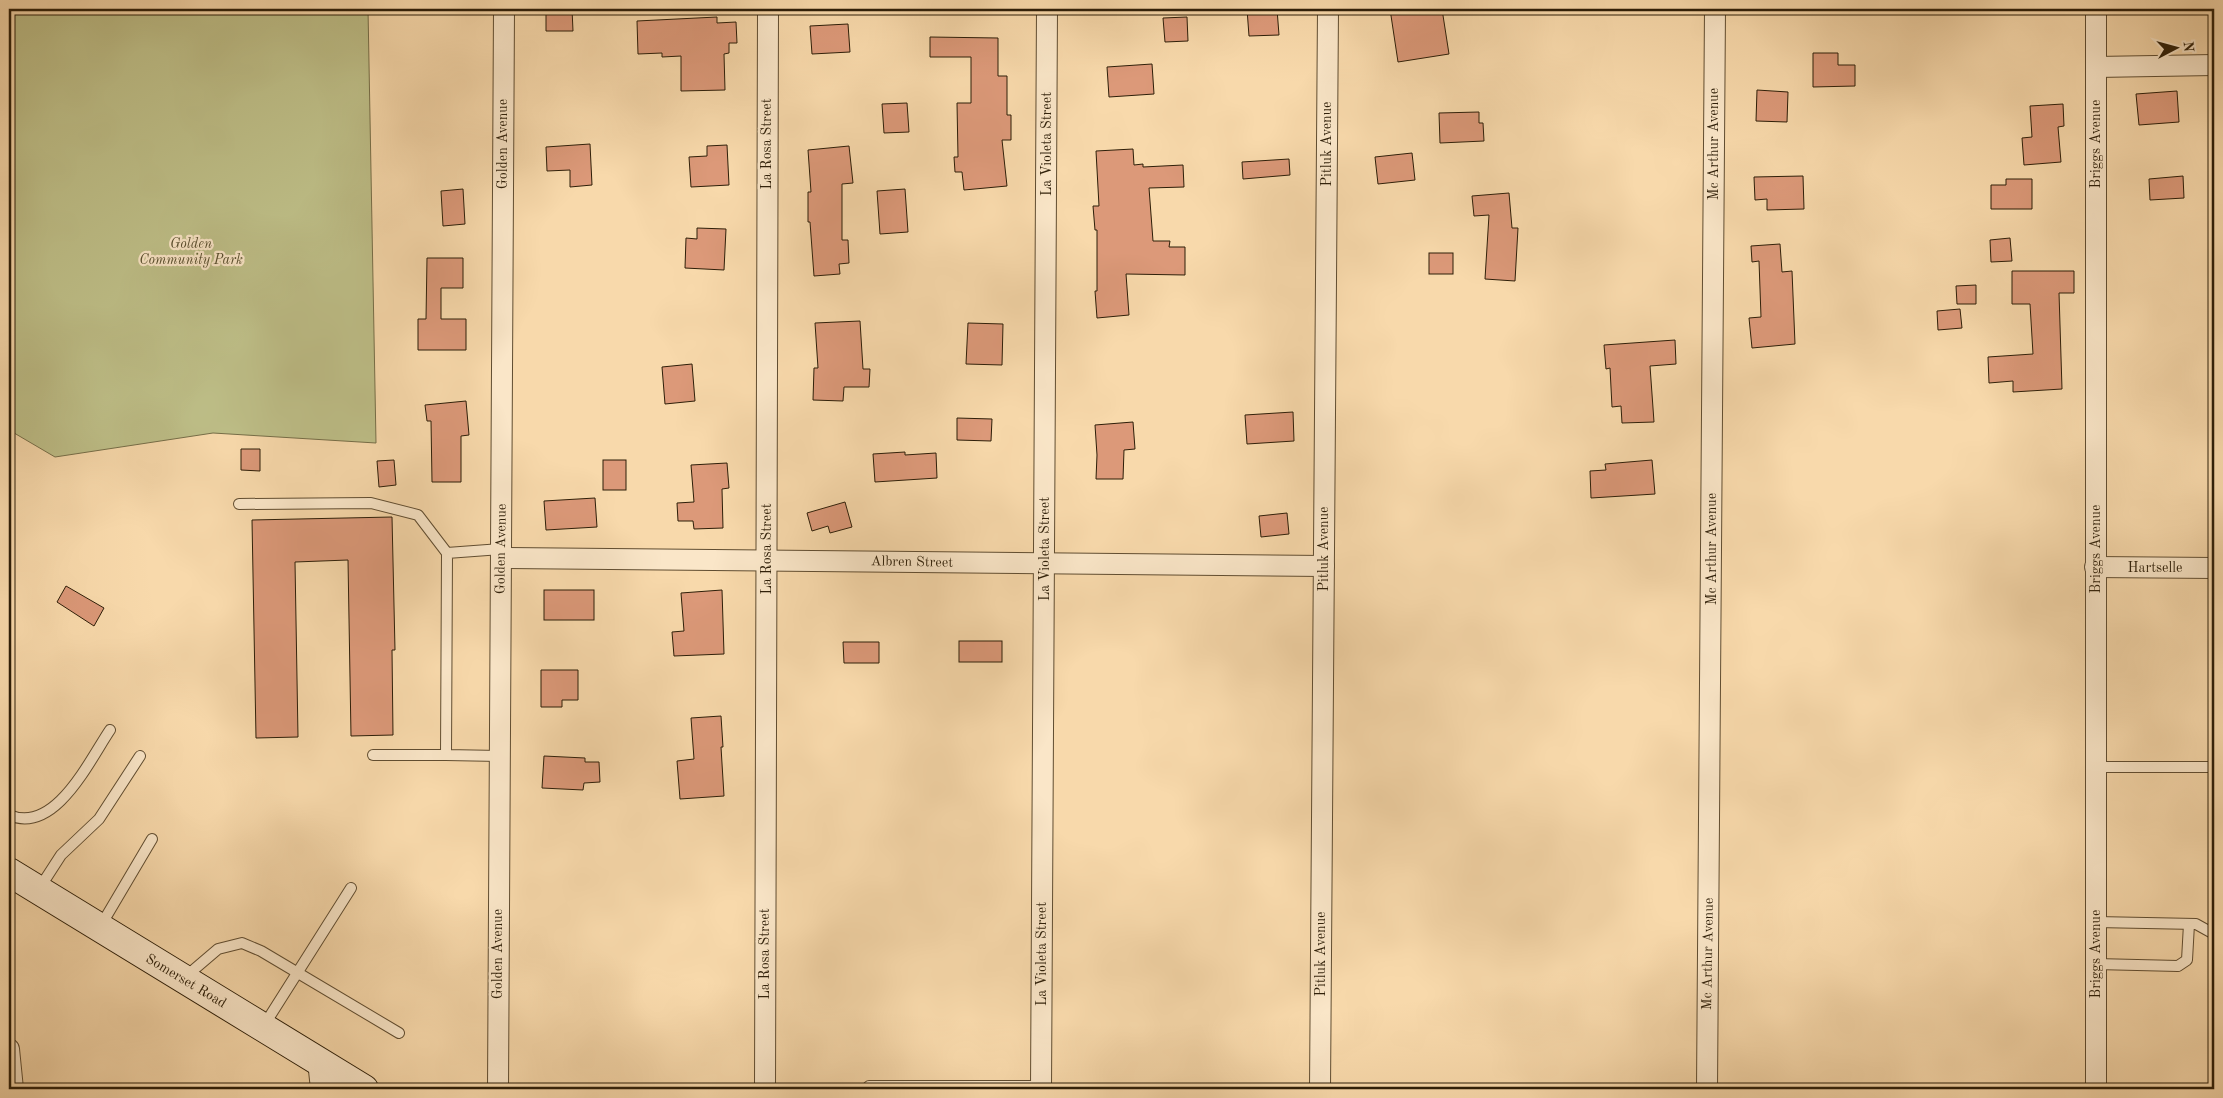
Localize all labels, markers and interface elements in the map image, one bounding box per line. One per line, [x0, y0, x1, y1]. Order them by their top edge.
north arrow [2150, 22, 2200, 72]
text: N [2180, 41, 2195, 53]
street label: Mc Arthur Avenue [1707, 88, 1721, 200]
street label: La Violeta Street [1040, 92, 1054, 196]
street label: La Rosa Street [760, 98, 774, 190]
street label: Golden Avenue [496, 99, 510, 189]
street label: Briggs Avenue [2089, 100, 2103, 188]
street label: Pitluk Avenue [1320, 101, 1334, 187]
park label: Golden Community Park [139, 237, 243, 268]
street label: Mc Arthur Avenue [1705, 493, 1719, 605]
street label: La Violeta Street [1038, 497, 1052, 601]
street label: La Rosa Street [760, 503, 774, 595]
street label: Golden Avenue [493, 504, 509, 594]
street label: Briggs Avenue [2089, 505, 2103, 593]
street label: Pitluk Avenue [1317, 506, 1331, 592]
street label: Albren Street [871, 554, 953, 570]
street label: Hartselle [2127, 561, 2183, 575]
street label: Mc Arthur Avenue [1700, 898, 1716, 1010]
street label: La Violeta Street [1035, 902, 1049, 1006]
street label: La Rosa Street [758, 908, 772, 1000]
street label: Golden Avenue [491, 909, 505, 999]
street label: Briggs Avenue [2089, 910, 2103, 998]
street label: Pitluk Avenue [1314, 911, 1328, 997]
street label: Somerset Road [143, 951, 229, 1011]

